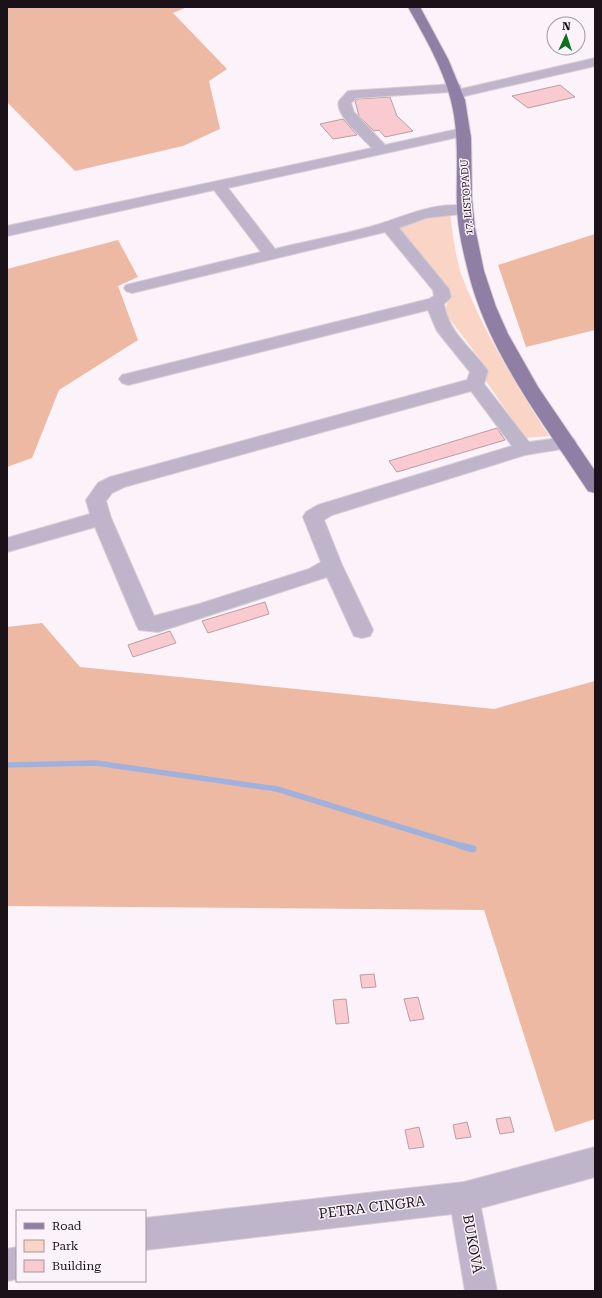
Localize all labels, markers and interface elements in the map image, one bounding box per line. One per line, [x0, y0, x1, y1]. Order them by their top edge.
north arrow [546, 16, 586, 56]
text: N [562, 20, 572, 33]
street label: 17. LISTOPADU [458, 159, 475, 235]
street label: PETRA CINGRA [318, 1192, 426, 1221]
legend [16, 1210, 146, 1282]
street label: BUKOVÁ [460, 1213, 486, 1275]
text: Road [52, 1219, 82, 1233]
text: Park [52, 1239, 79, 1253]
text: Building [52, 1259, 101, 1273]

